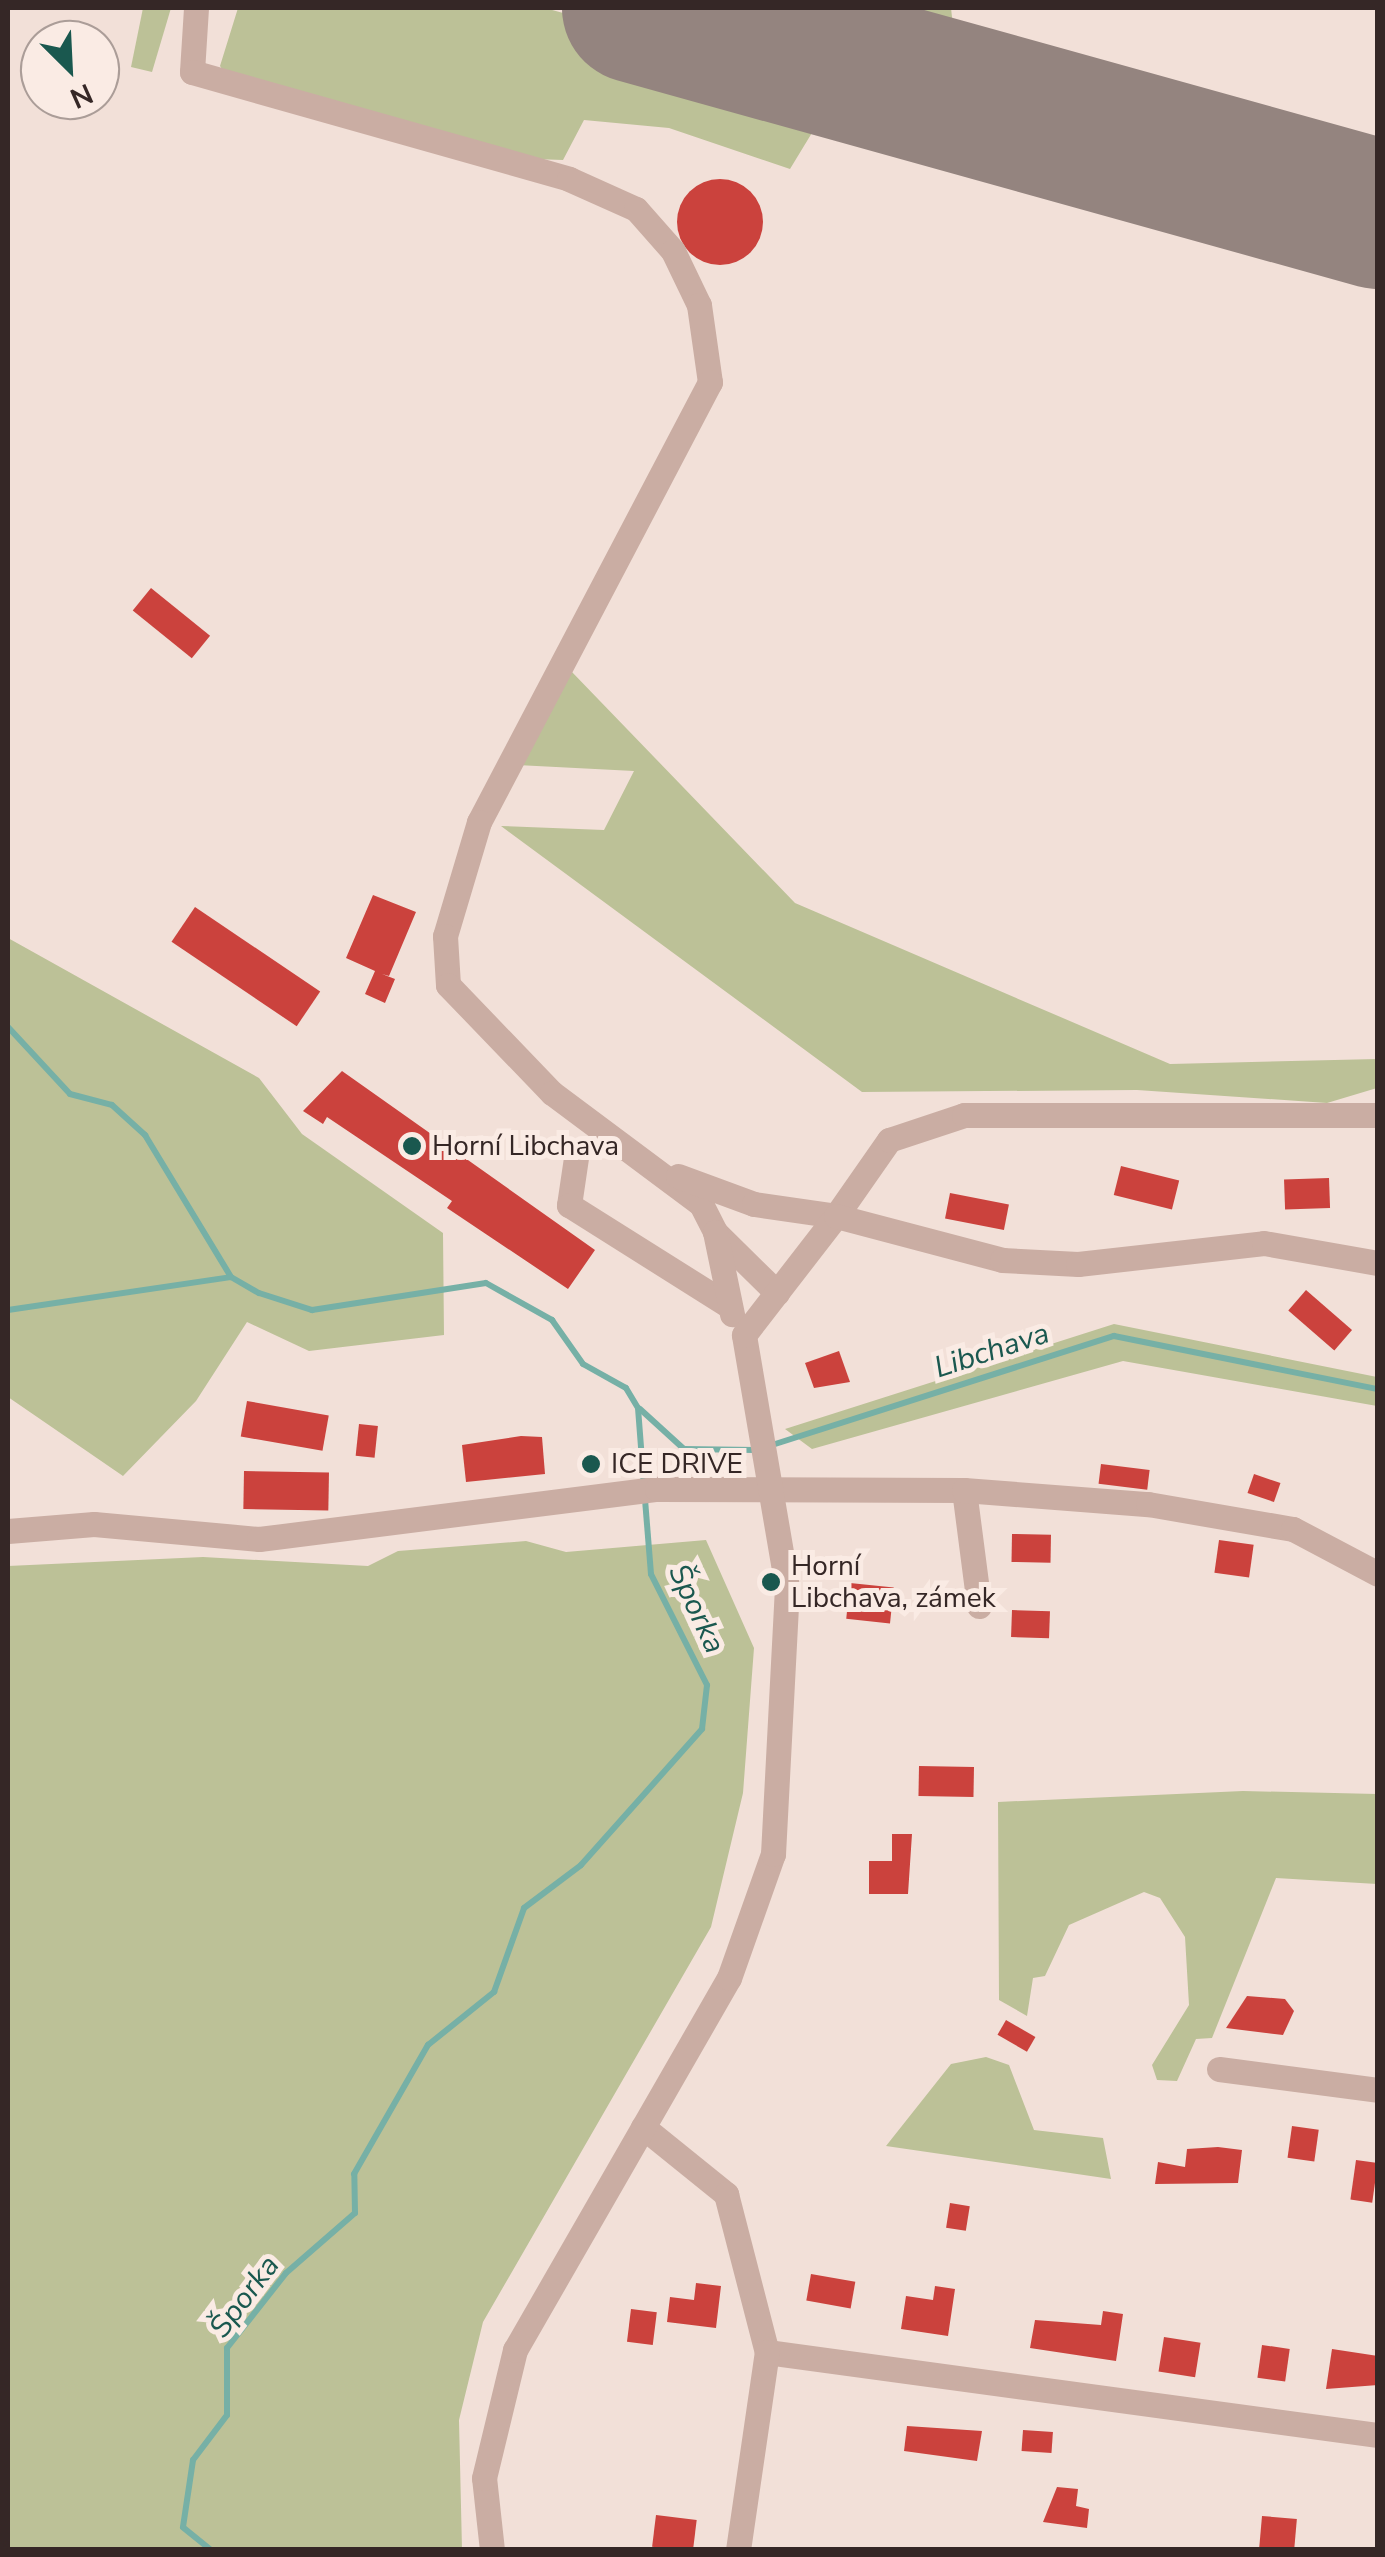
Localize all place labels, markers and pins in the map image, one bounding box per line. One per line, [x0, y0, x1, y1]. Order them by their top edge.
place label: Horní Libchava [432, 1129, 619, 1163]
marker: Horní Libchava [401, 1135, 423, 1157]
place label: ICE DRIVE [611, 1447, 743, 1481]
marker: ICE DRIVE [580, 1453, 602, 1475]
place label: Horní Libchava, zámek [791, 1549, 996, 1615]
marker: Horní Libchava, zámek [760, 1571, 782, 1593]

